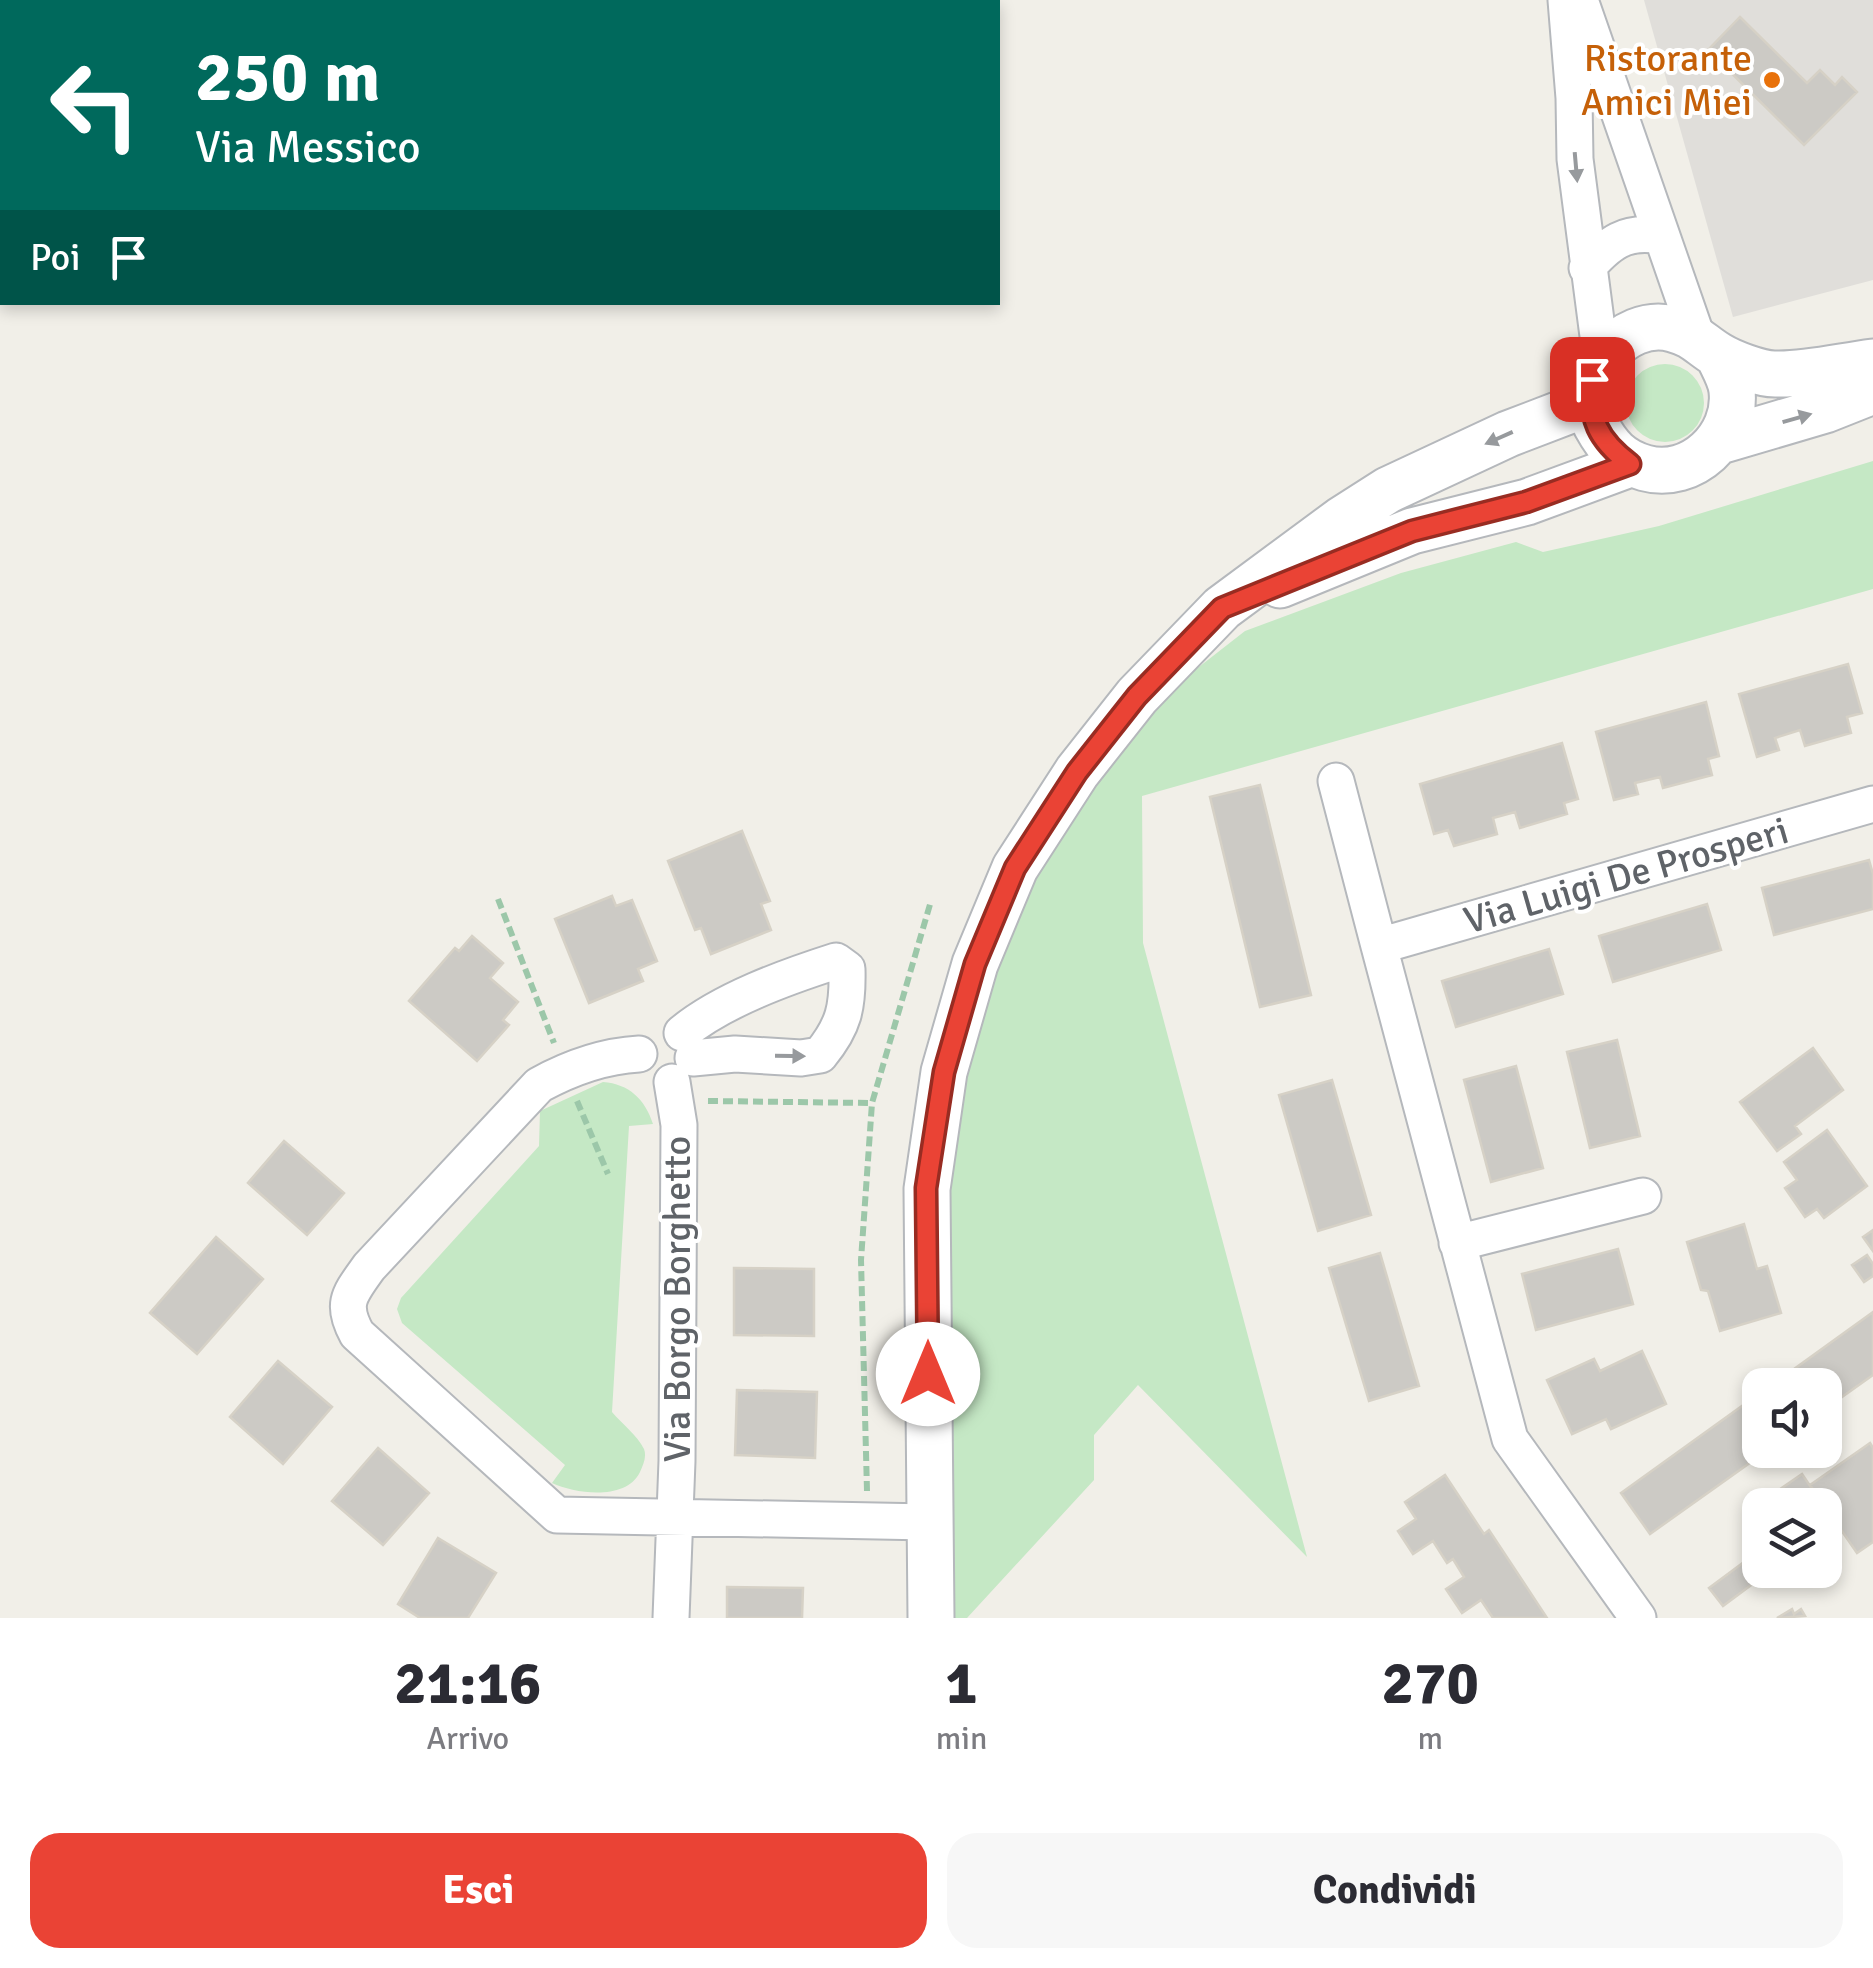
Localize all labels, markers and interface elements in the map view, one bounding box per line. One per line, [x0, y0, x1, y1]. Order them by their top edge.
text: 250 m [195, 34, 380, 120]
place label: Ristorante Amici Miei [1581, 35, 1752, 126]
icon: left [30, 40, 160, 170]
marker: Ristorante Amici Miei [1761, 69, 1783, 91]
text: Via Messico [195, 120, 421, 175]
one-way arrow [1569, 152, 1585, 183]
icon: arrive [101, 230, 156, 285]
text: Poi [30, 234, 81, 281]
pin [1550, 337, 1635, 422]
icon: arrive [1565, 352, 1620, 407]
one-way arrow [1782, 410, 1813, 426]
one-way arrow [1484, 430, 1514, 446]
street label: Via Luigi De Prosperi [1459, 807, 1794, 944]
one-way arrow [774, 1049, 806, 1065]
street label: Via Borgo Borghetto [654, 1136, 701, 1462]
position arrow [876, 1322, 980, 1426]
map controls [1742, 1368, 1842, 1588]
button: sound [1742, 1368, 1842, 1468]
button: layers [1742, 1488, 1842, 1588]
text: 21:16 [394, 1647, 542, 1721]
text: 1 [945, 1647, 978, 1721]
text: 270 [1382, 1647, 1479, 1721]
text: Arrivo [426, 1719, 509, 1758]
text: min [936, 1719, 987, 1758]
text: m [1417, 1719, 1443, 1758]
button: Esci [30, 1833, 927, 1948]
button: Condividi [947, 1833, 1843, 1948]

